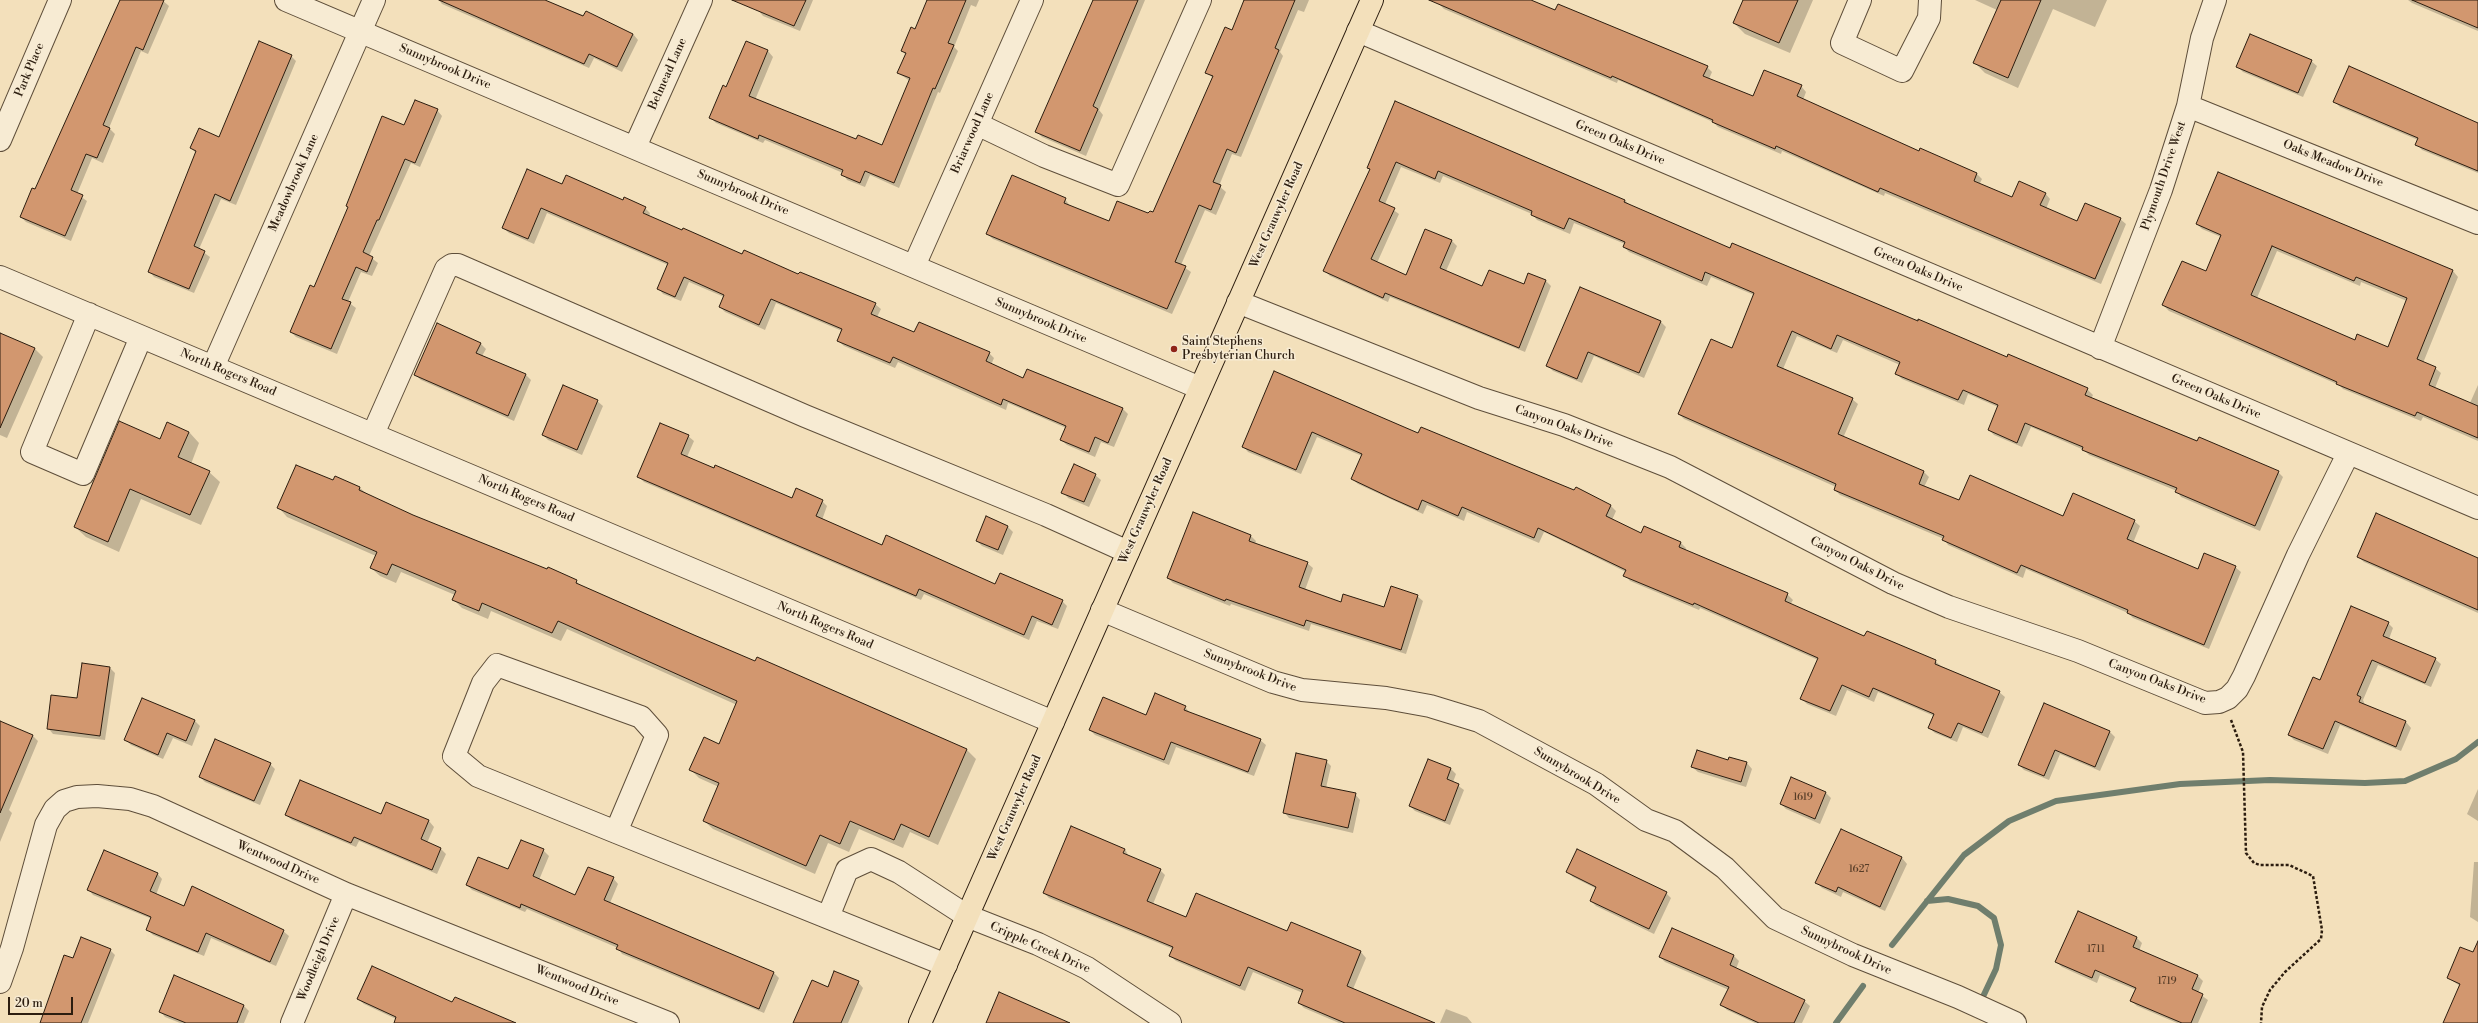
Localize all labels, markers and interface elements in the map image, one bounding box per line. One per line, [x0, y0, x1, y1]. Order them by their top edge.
street label: Belmead Lane [646, 36, 690, 112]
street label: Park Place [12, 41, 48, 99]
street label: Sunnybrook Drive [397, 41, 493, 93]
street label: Briarwood Lane [949, 90, 997, 176]
street label: Green Oaks Drive [1573, 118, 1667, 168]
street label: Plymouth Drive West [2139, 120, 2189, 232]
street label: Meadowbrook Lane [266, 132, 322, 234]
street label: Oaks Meadow Drive [2281, 137, 2385, 191]
street label: West Grauwyler Road [1247, 160, 1307, 270]
street label: Sunnybrook Drive [695, 167, 791, 219]
street label: Green Oaks Drive [1871, 245, 1965, 295]
street label: Sunnybrook Drive [993, 295, 1089, 347]
place label: Saint Stephens Presbyterian Church [1182, 335, 1295, 363]
marker: Saint Stephens Presbyterian Church [1169, 344, 1179, 354]
street label: North Rogers Road [178, 346, 278, 400]
street label: Green Oaks Drive [2169, 372, 2263, 422]
street label: Canyon Oaks Drive [1513, 402, 1615, 452]
street label: West Grauwyler Road [1116, 456, 1176, 566]
street label: North Rogers Road [476, 472, 576, 526]
street label: Canyon Oaks Drive [1807, 534, 1907, 594]
street label: North Rogers Road [775, 599, 875, 653]
street label: Sunnybrook Drive [1201, 647, 1299, 695]
street label: Canyon Oaks Drive [2106, 657, 2208, 707]
street label: Sunnybrook Drive [1531, 744, 1623, 808]
street label: West Grauwyler Road [985, 753, 1045, 863]
house number: 1619 [1793, 792, 1813, 804]
street label: Wentwood Drive [234, 838, 322, 888]
house number: 1627 [1849, 864, 1869, 876]
street label: Woodleigh Drive [295, 915, 343, 1003]
street label: Cripple Creek Drive [988, 919, 1092, 977]
street label: Sunnybrook Drive [1798, 924, 1894, 978]
house number: 1711 [2087, 944, 2105, 956]
street label: Wentwood Drive [533, 963, 621, 1009]
house number: 1719 [2157, 976, 2177, 988]
scale bar [10, 989, 75, 1015]
text: 20 m [15, 996, 43, 1011]

